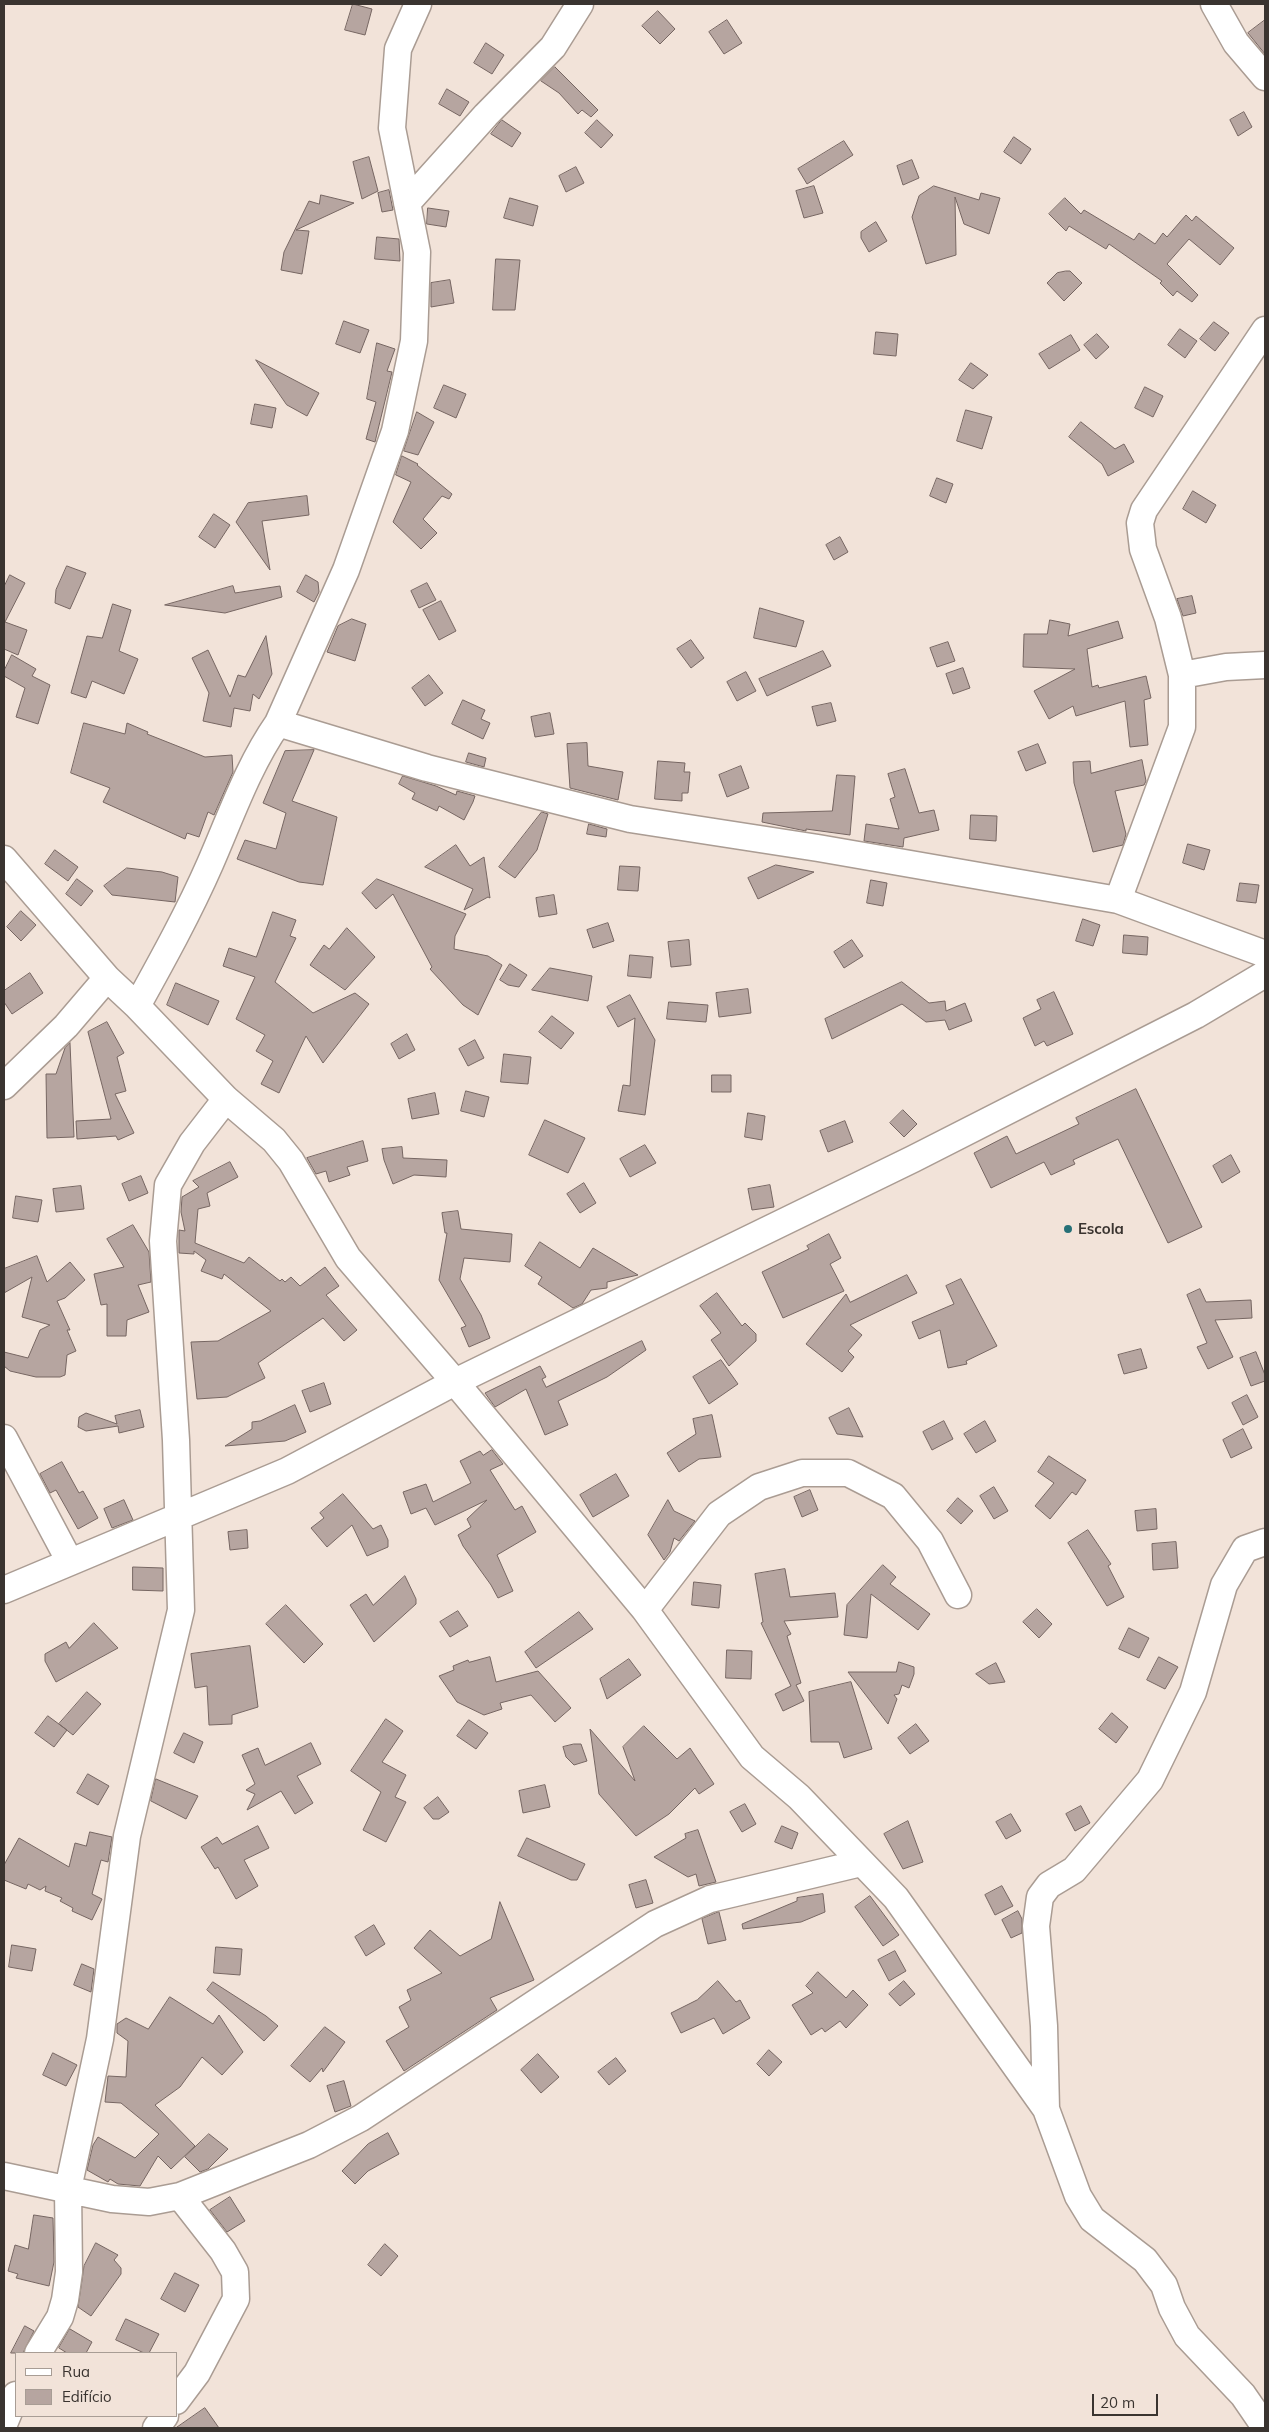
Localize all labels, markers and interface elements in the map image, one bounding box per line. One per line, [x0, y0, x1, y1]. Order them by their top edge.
place label: Escola [1078, 1220, 1124, 1238]
marker: Escola [1062, 1223, 1074, 1235]
legend [15, 2352, 178, 2417]
text: Rua [62, 2362, 90, 2381]
scale bar [1094, 2384, 1160, 2416]
text: Edifício [62, 2387, 112, 2406]
text: 20 m [1100, 2393, 1135, 2412]

